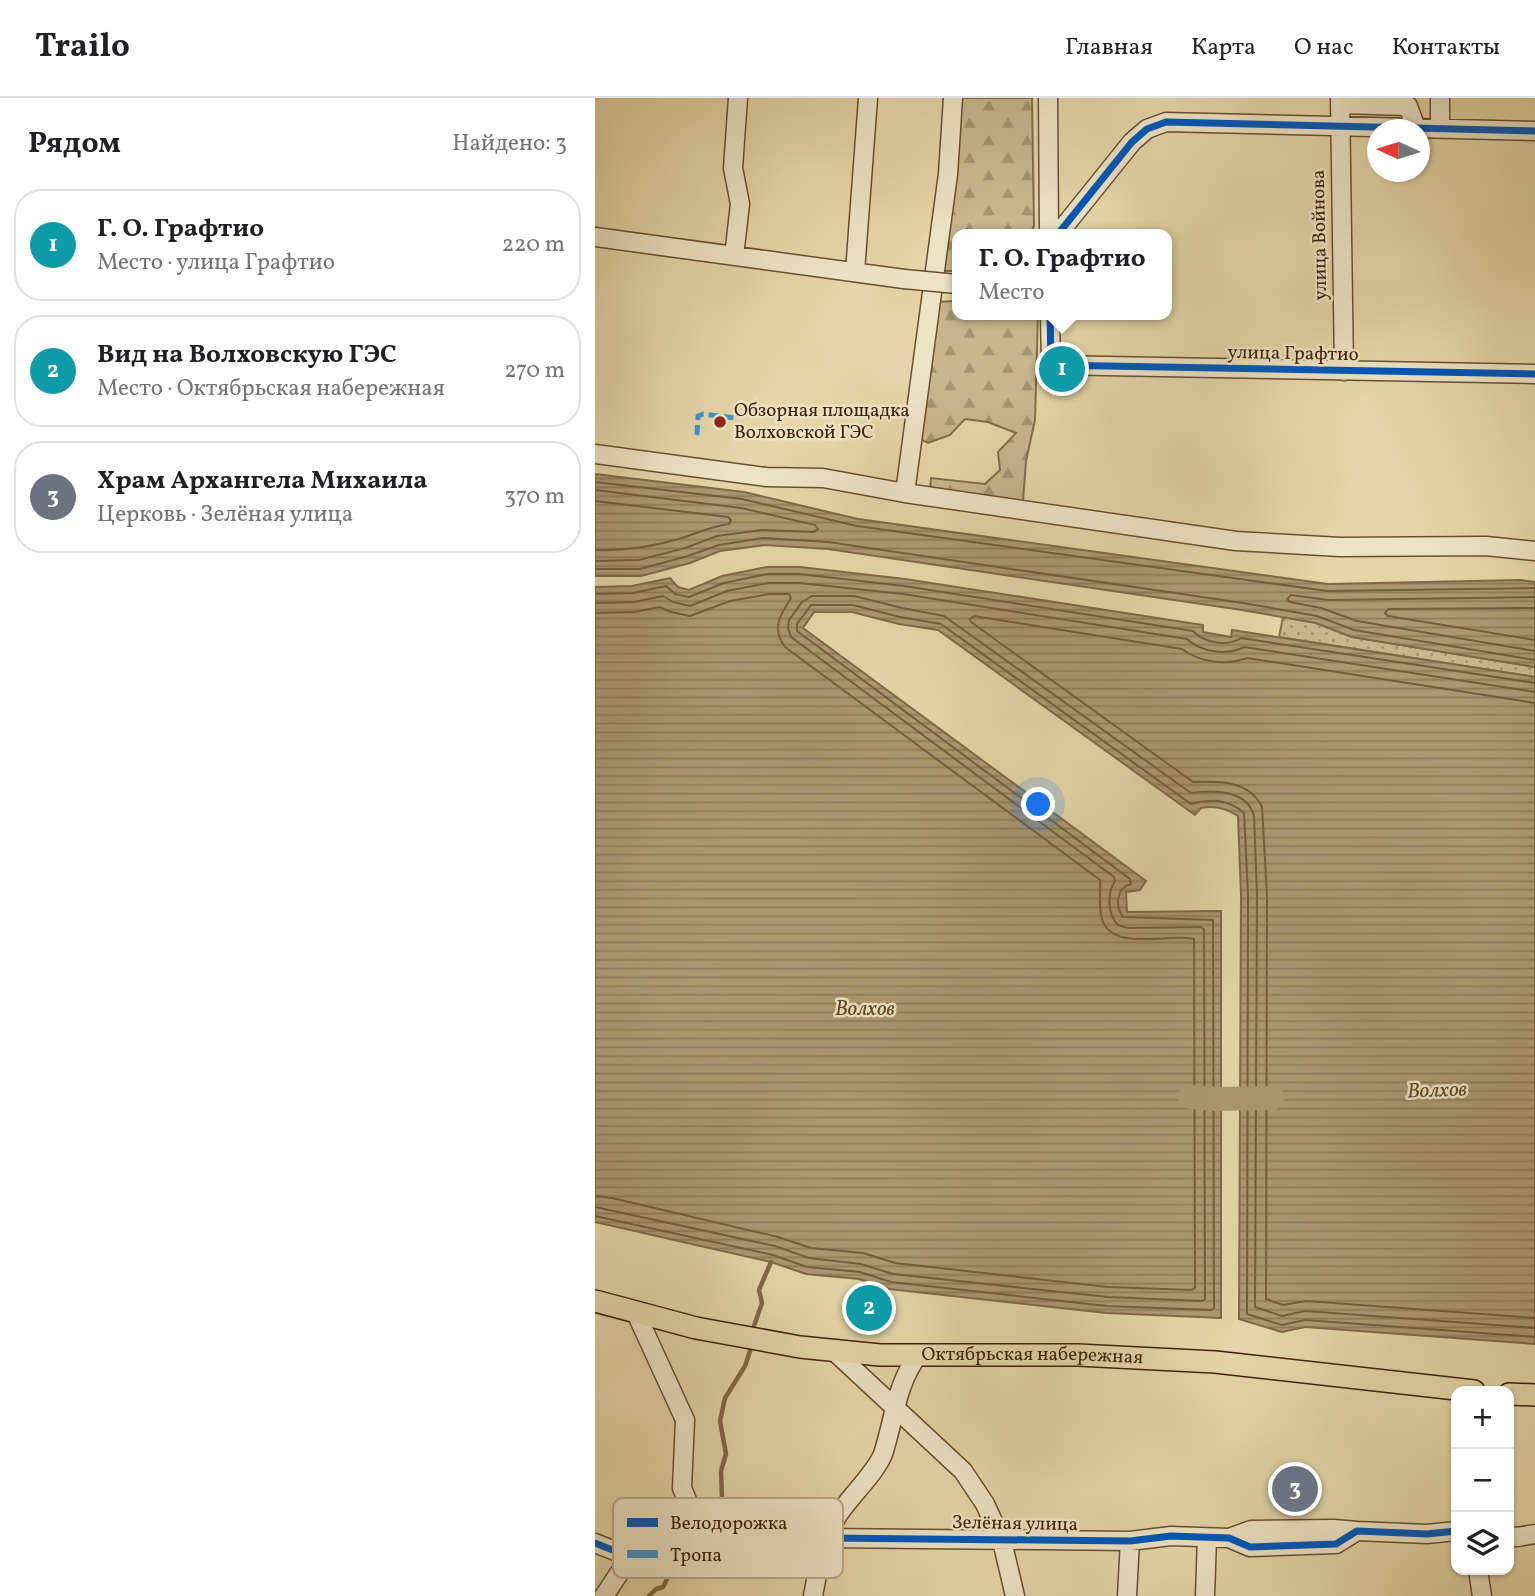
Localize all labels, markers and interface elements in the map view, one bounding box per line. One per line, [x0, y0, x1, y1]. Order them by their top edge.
text: Trailo [35, 25, 130, 71]
text: Главная [1065, 31, 1153, 65]
text: Карта [1191, 31, 1256, 65]
text: О нас [1294, 31, 1354, 65]
text: Контакты [1392, 31, 1500, 65]
north arrow [1367, 119, 1430, 182]
text: Рядом [28, 123, 121, 165]
text: Найдено: 3 [452, 128, 567, 160]
street label: улица Войнова [1306, 169, 1334, 301]
text: Г. О. Графтио [97, 211, 264, 247]
text: 1 [48, 229, 58, 261]
text: 220 m [502, 229, 565, 261]
popup [952, 229, 1172, 320]
text: Г. О. Графтио [978, 241, 1146, 277]
text: Место · улица Графтио [97, 247, 335, 279]
text: Место [978, 277, 1045, 309]
text: Вид на Волховскую ГЭС [97, 337, 397, 373]
street label: улица Графтио [1227, 340, 1359, 368]
pin: 1 [1039, 343, 1085, 395]
text: 2 [47, 355, 59, 387]
text: 270 m [504, 355, 565, 387]
text: Место · Октябрьская набережная [97, 373, 445, 405]
place label: Обзорная площадка Волховской ГЭС [734, 398, 910, 446]
marker: Обзорная площадка Волховской ГЭС [712, 414, 728, 430]
text: Храм Архангела Михаила [97, 463, 427, 499]
text: 3 [47, 481, 59, 513]
text: 370 m [504, 481, 565, 513]
text: Церковь · Зелёная улица [97, 499, 353, 531]
your location [1021, 787, 1055, 821]
water label: Волхов [835, 995, 895, 1024]
water label: Волхов [1407, 1075, 1467, 1107]
pin: 2 [846, 1282, 892, 1334]
street label: Октябрьская набережная [922, 1342, 1144, 1371]
map controls [1451, 1386, 1514, 1575]
button: + [1451, 1386, 1514, 1449]
button: − [1451, 1449, 1514, 1512]
pin: 3 [1272, 1463, 1318, 1515]
legend [613, 1498, 843, 1578]
street label: Зелёная улица [952, 1510, 1078, 1538]
text: Велодорожка [670, 1511, 788, 1537]
button: layers [1451, 1512, 1514, 1575]
text: Тропа [670, 1543, 722, 1569]

